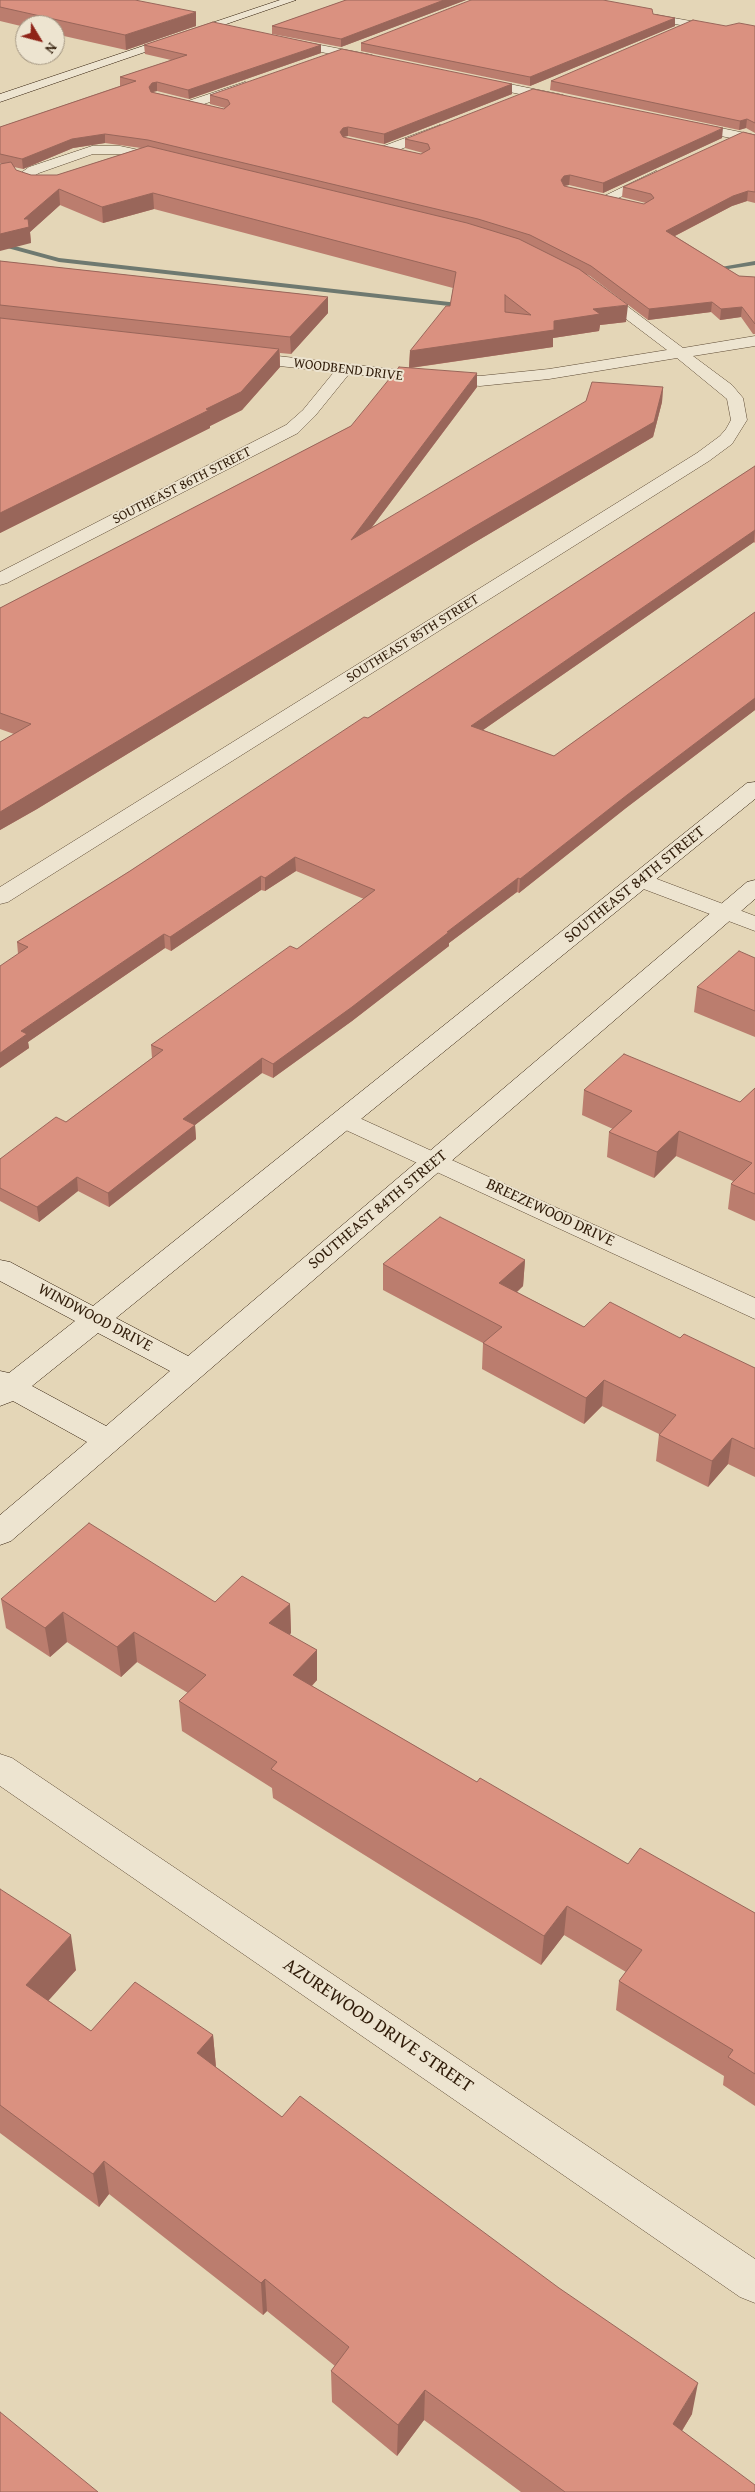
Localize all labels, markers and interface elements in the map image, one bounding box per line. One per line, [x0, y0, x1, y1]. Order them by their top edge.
north arrow [15, 15, 65, 65]
text: N [40, 39, 62, 58]
street label: WOODBEND DRIVE [292, 355, 404, 385]
street label: SOUTHEAST 86TH STREET [110, 444, 254, 528]
street label: SOUTHEAST 85TH STREET [343, 591, 483, 687]
street label: SOUTHEAST 84TH STREET [561, 822, 709, 948]
street label: SOUTHEAST 84TH STREET [305, 1146, 451, 1274]
street label: BREEZEWOOD DRIVE [483, 1175, 617, 1251]
street label: WINDWOOD DRIVE [34, 1280, 156, 1356]
street label: AZUREWOOD DRIVE STREET [279, 1954, 477, 2098]

